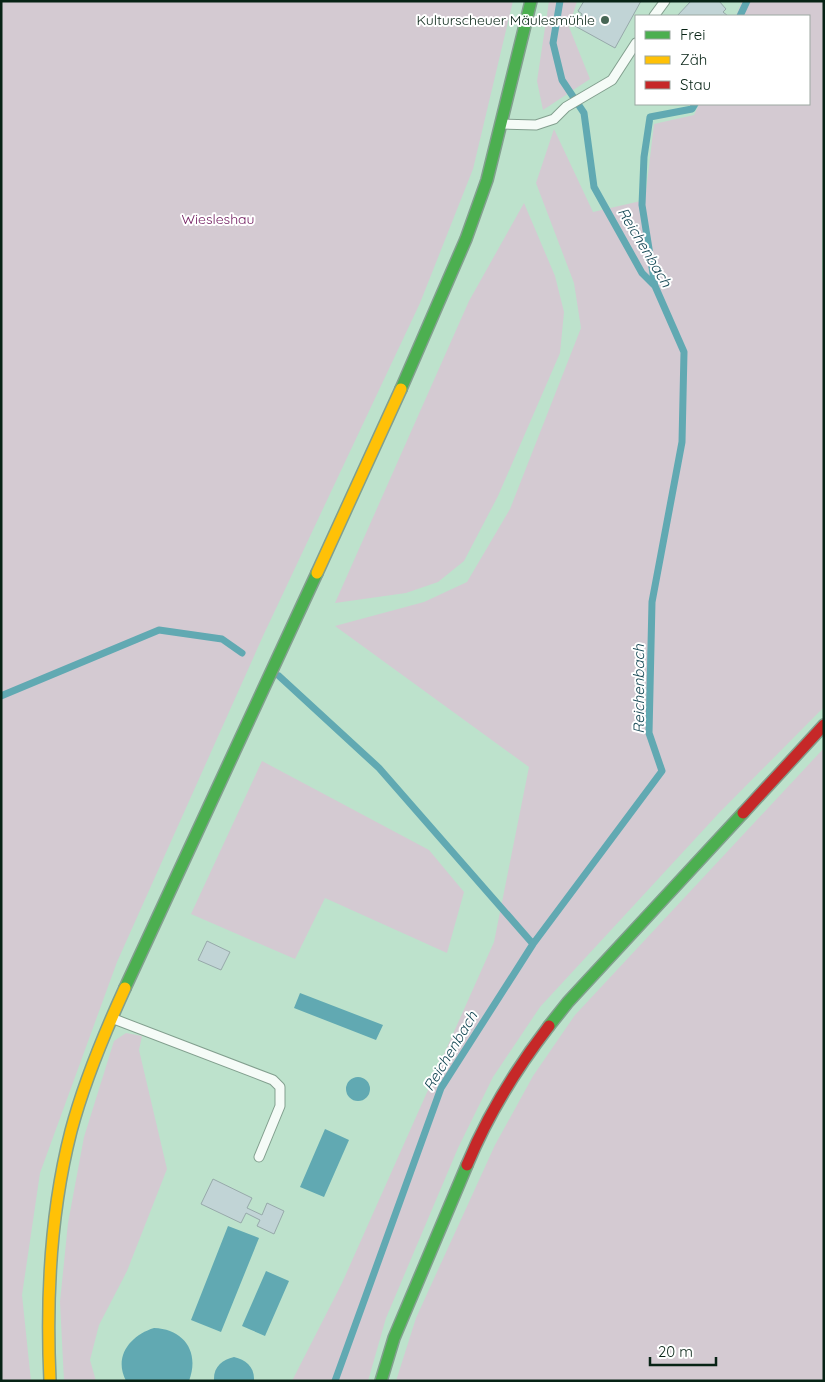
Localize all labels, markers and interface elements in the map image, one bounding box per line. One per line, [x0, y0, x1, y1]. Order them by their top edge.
place label: Kulturscheuer Mäulesmühle [417, 11, 595, 29]
marker: Kulturscheuer Mäulesmühle [599, 14, 611, 26]
legend [635, 15, 810, 105]
text: Frei [680, 25, 706, 44]
text: Zäh [680, 50, 707, 69]
text: Stau [680, 75, 711, 94]
water label: Reichenbach [614, 204, 676, 291]
park label: Wiesleshau [182, 210, 254, 228]
water label: Reichenbach [629, 644, 648, 734]
water label: Reichenbach [419, 1007, 481, 1094]
scale bar [650, 1334, 716, 1366]
text: 20 m [658, 1342, 693, 1361]

